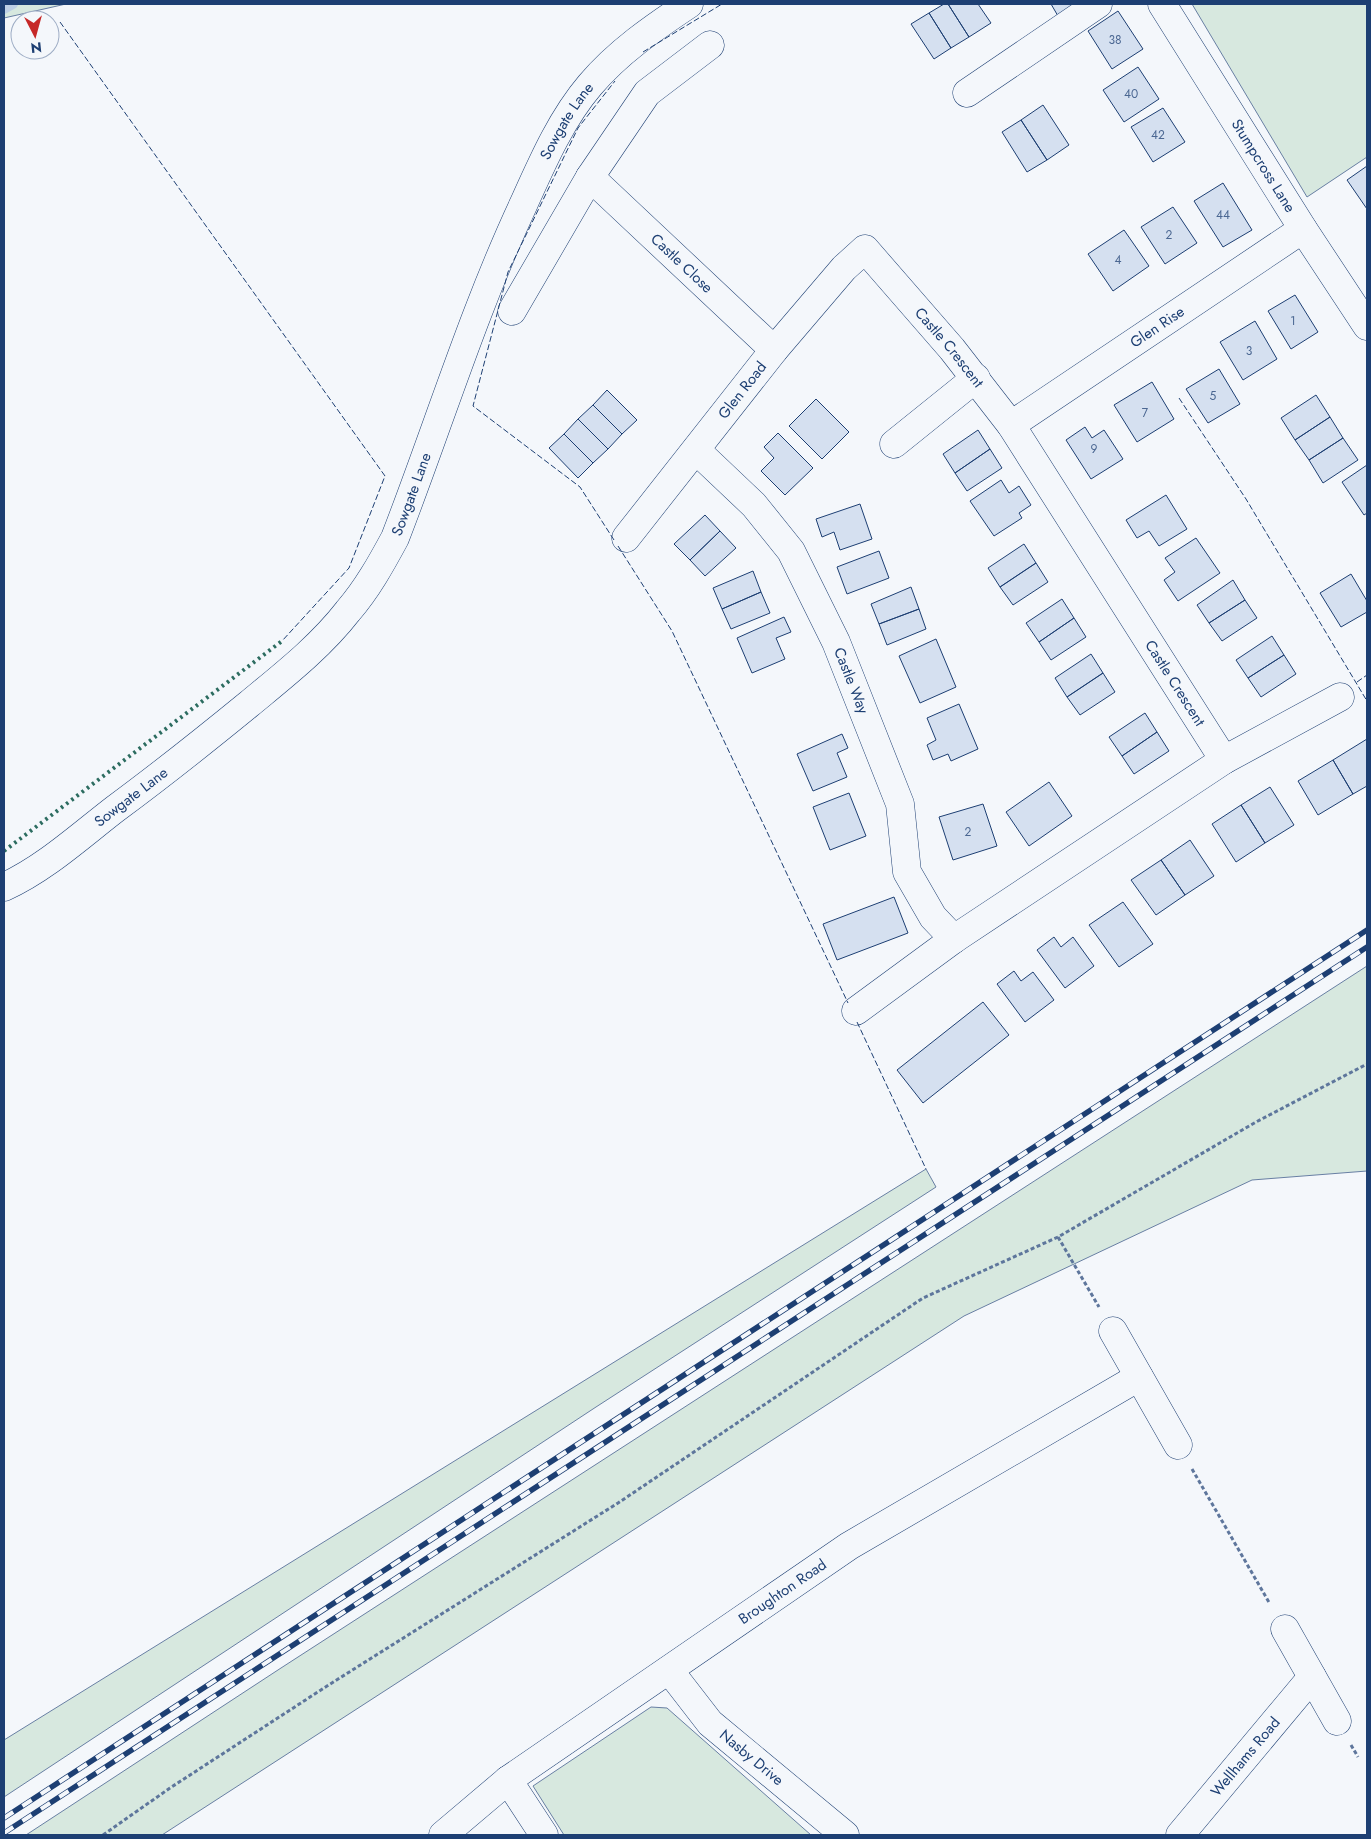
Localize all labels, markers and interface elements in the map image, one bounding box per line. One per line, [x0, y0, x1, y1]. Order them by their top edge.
north arrow [10, 10, 60, 60]
house number: 38 [1108, 31, 1122, 49]
text: N [30, 37, 43, 58]
street label: Sowgate Lane [534, 77, 599, 163]
house number: 40 [1124, 85, 1138, 103]
street label: Stumpcross Lane [1226, 115, 1301, 217]
house number: 42 [1151, 126, 1165, 144]
house number: 44 [1216, 206, 1230, 224]
house number: 2 [1166, 226, 1173, 244]
street label: Castle Close [646, 228, 718, 298]
house number: 4 [1115, 251, 1122, 269]
street label: Glen Rise [1126, 301, 1189, 353]
street label: Castle Crescent [910, 302, 989, 393]
house number: 1 [1290, 312, 1296, 330]
house number: 3 [1246, 342, 1253, 360]
street label: Glen Road [713, 357, 772, 424]
house number: 5 [1210, 387, 1217, 405]
house number: 7 [1142, 404, 1149, 422]
house number: 9 [1091, 440, 1098, 458]
street label: Sowgate Lane [386, 449, 437, 539]
street label: Castle Crescent [1139, 636, 1211, 731]
street label: Castle Way [828, 644, 874, 718]
street label: Sowgate Lane [90, 762, 173, 832]
house number: 2 [965, 823, 972, 841]
street label: Broughton Road [734, 1554, 831, 1630]
street label: Wellhams Road [1206, 1712, 1285, 1801]
street label: Nasby Drive [715, 1724, 789, 1791]

